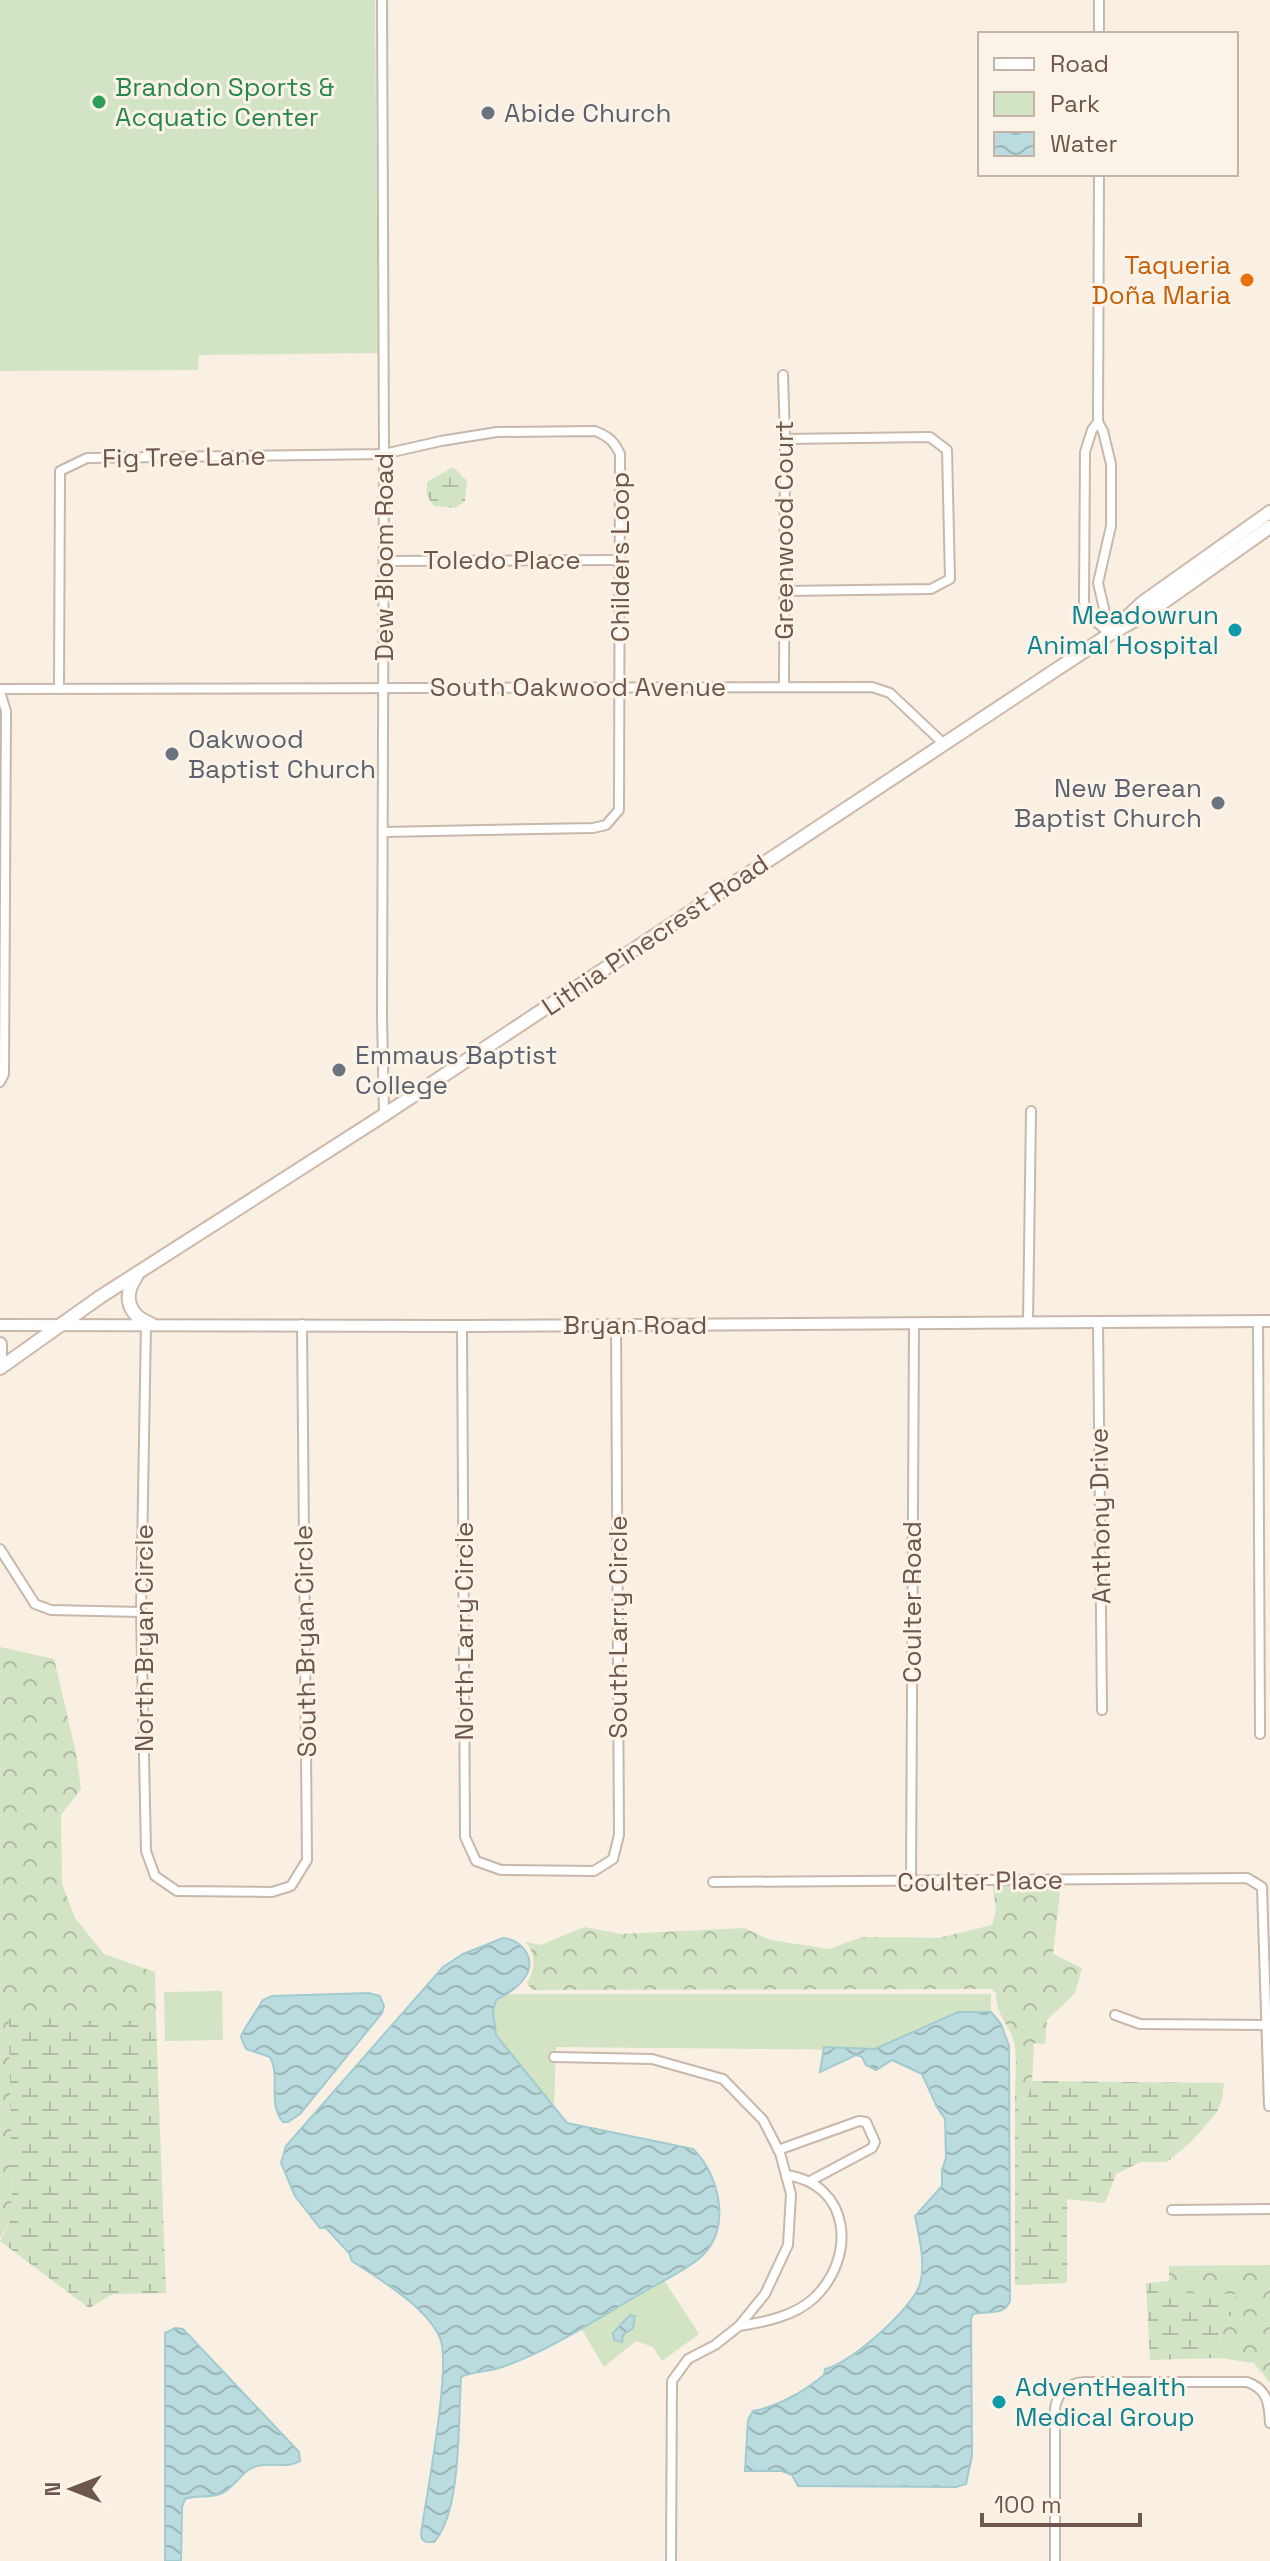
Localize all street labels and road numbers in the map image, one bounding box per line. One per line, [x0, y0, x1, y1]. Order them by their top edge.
street label: Greenwood Court [767, 420, 801, 640]
street label: Fig Tree Lane [102, 439, 266, 475]
street label: Dew Bloom Road [367, 453, 401, 661]
street label: Childers Loop [603, 472, 637, 642]
street label: Toledo Place [423, 543, 581, 577]
street label: South Oakwood Avenue [430, 670, 726, 704]
street label: Lithia Pinecrest Road [535, 847, 775, 1023]
street label: Bryan Road [563, 1308, 707, 1342]
street label: Anthony Drive [1081, 1427, 1119, 1605]
street label: South Larry Circle [601, 1515, 635, 1739]
street label: Coulter Road [895, 1521, 929, 1683]
street label: North Larry Circle [447, 1522, 481, 1740]
street label: North Bryan Circle [127, 1524, 161, 1752]
street label: South Bryan Circle [286, 1524, 324, 1758]
street label: Coulter Place [897, 1863, 1063, 1899]

